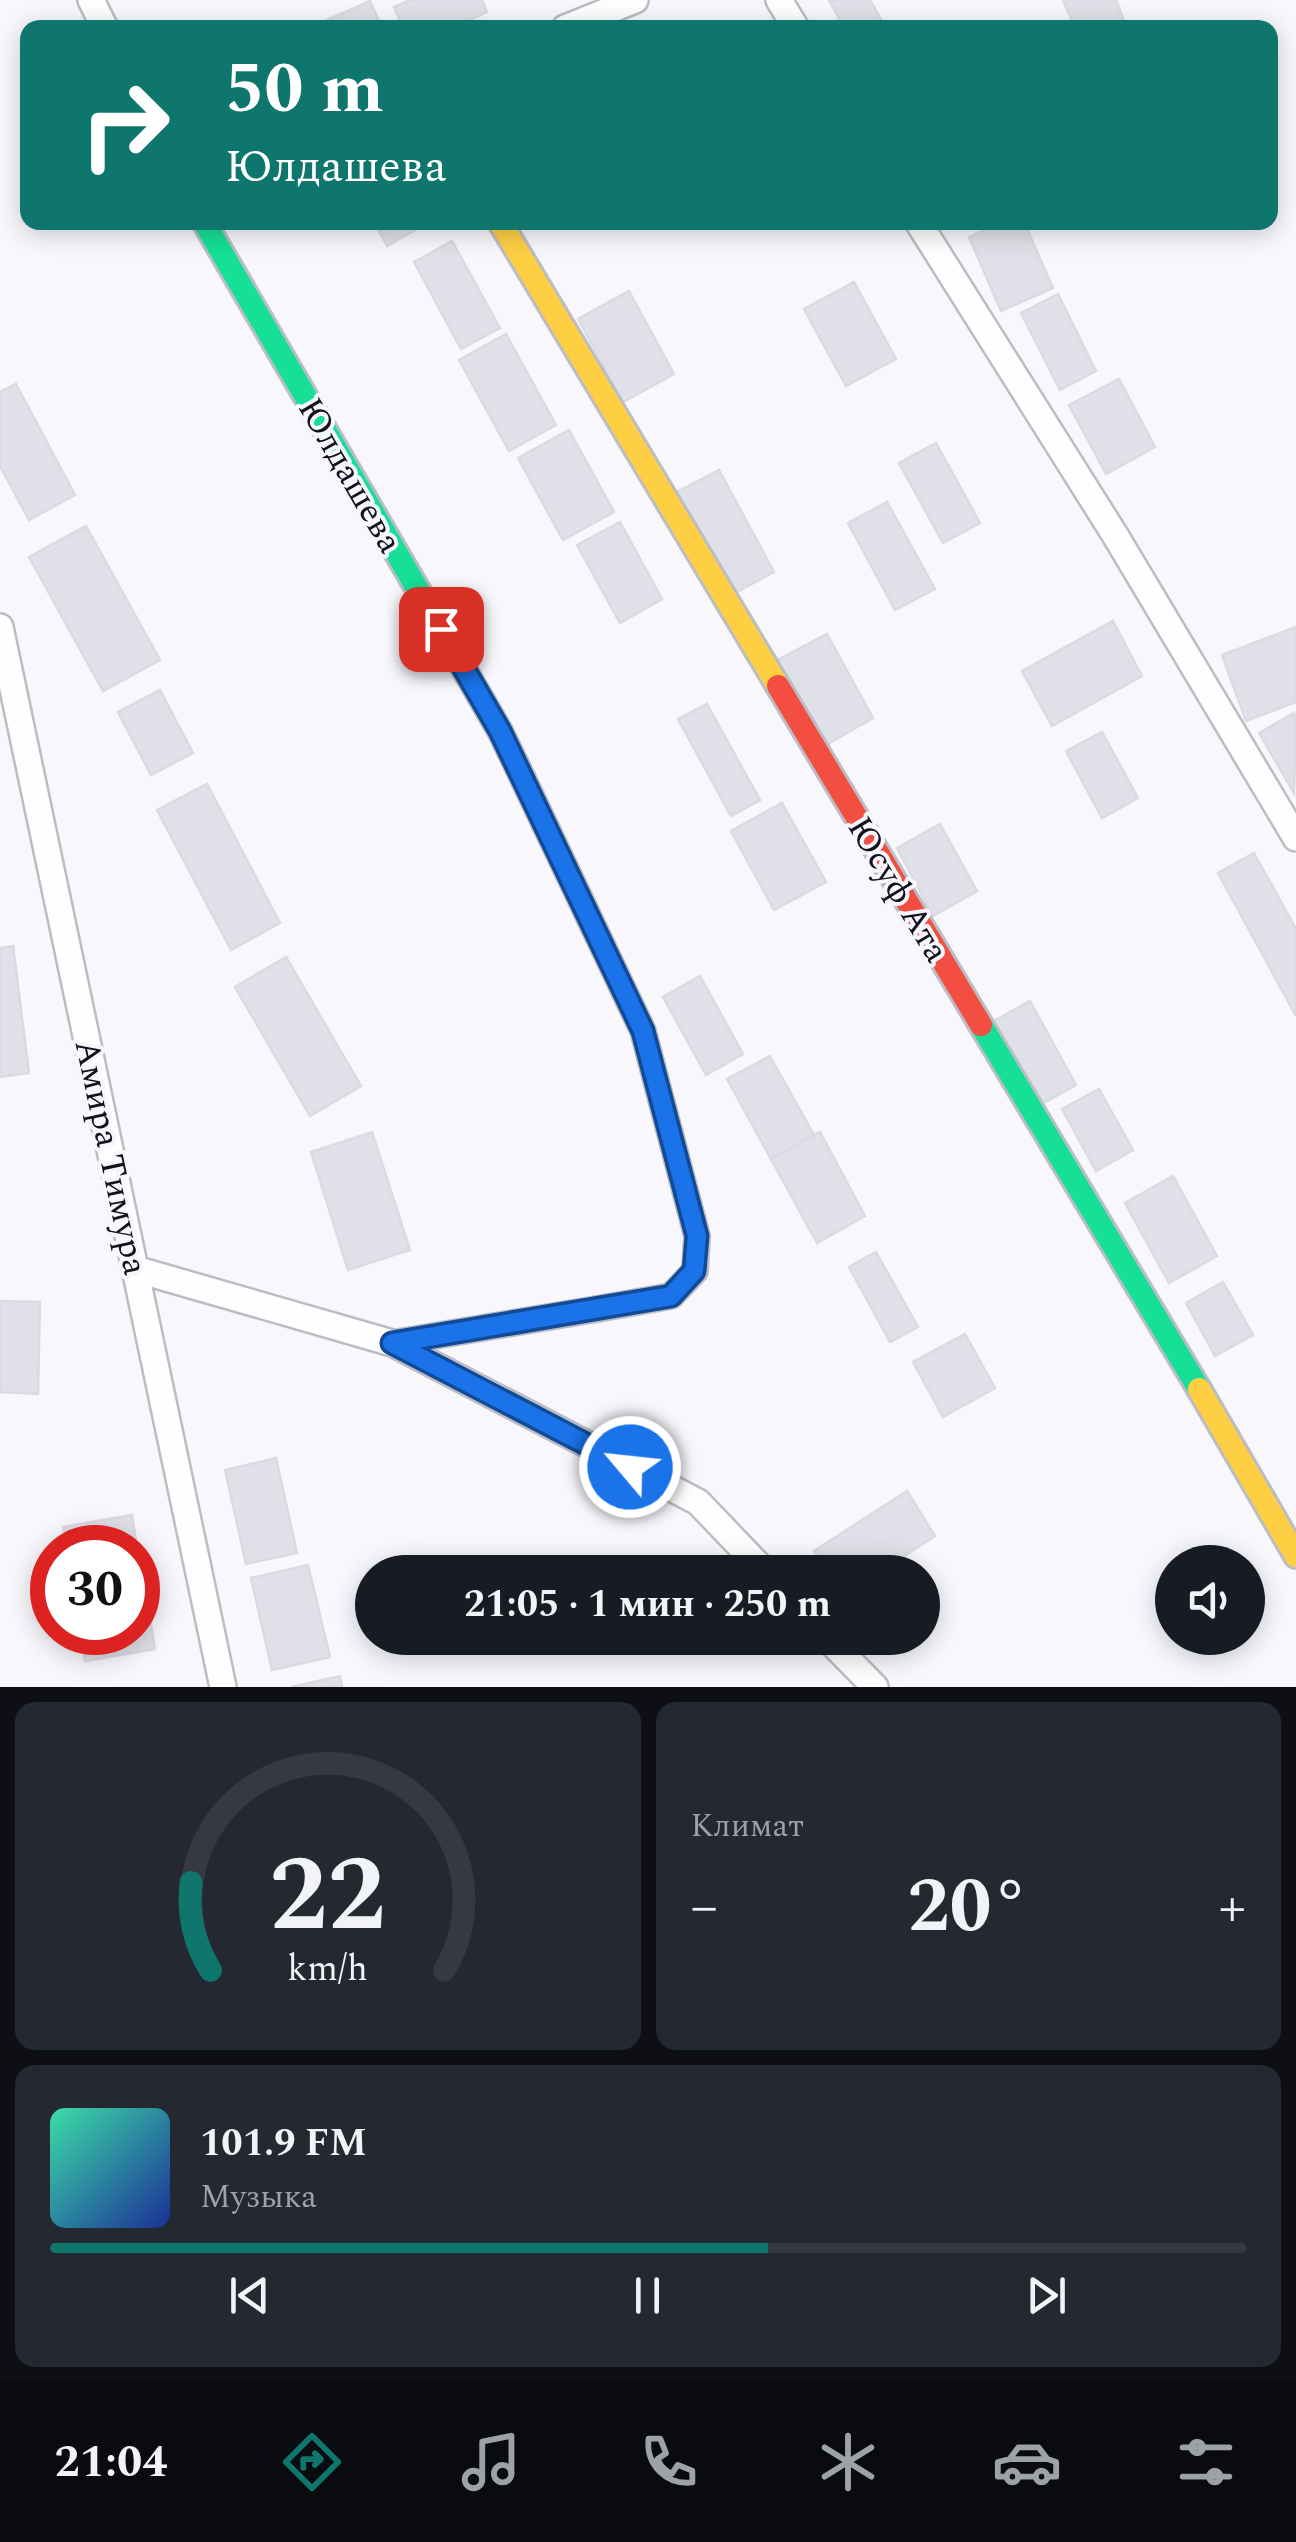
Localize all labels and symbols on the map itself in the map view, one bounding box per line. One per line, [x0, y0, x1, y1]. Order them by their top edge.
street label: Юлдашева [284, 388, 416, 564]
pin [399, 587, 484, 672]
street label: Юсуф Ата [833, 807, 962, 973]
street label: Амира Тимура [60, 1035, 161, 1280]
position arrow [578, 1415, 682, 1519]
speed limit sign: 30 [30, 1525, 160, 1655]

